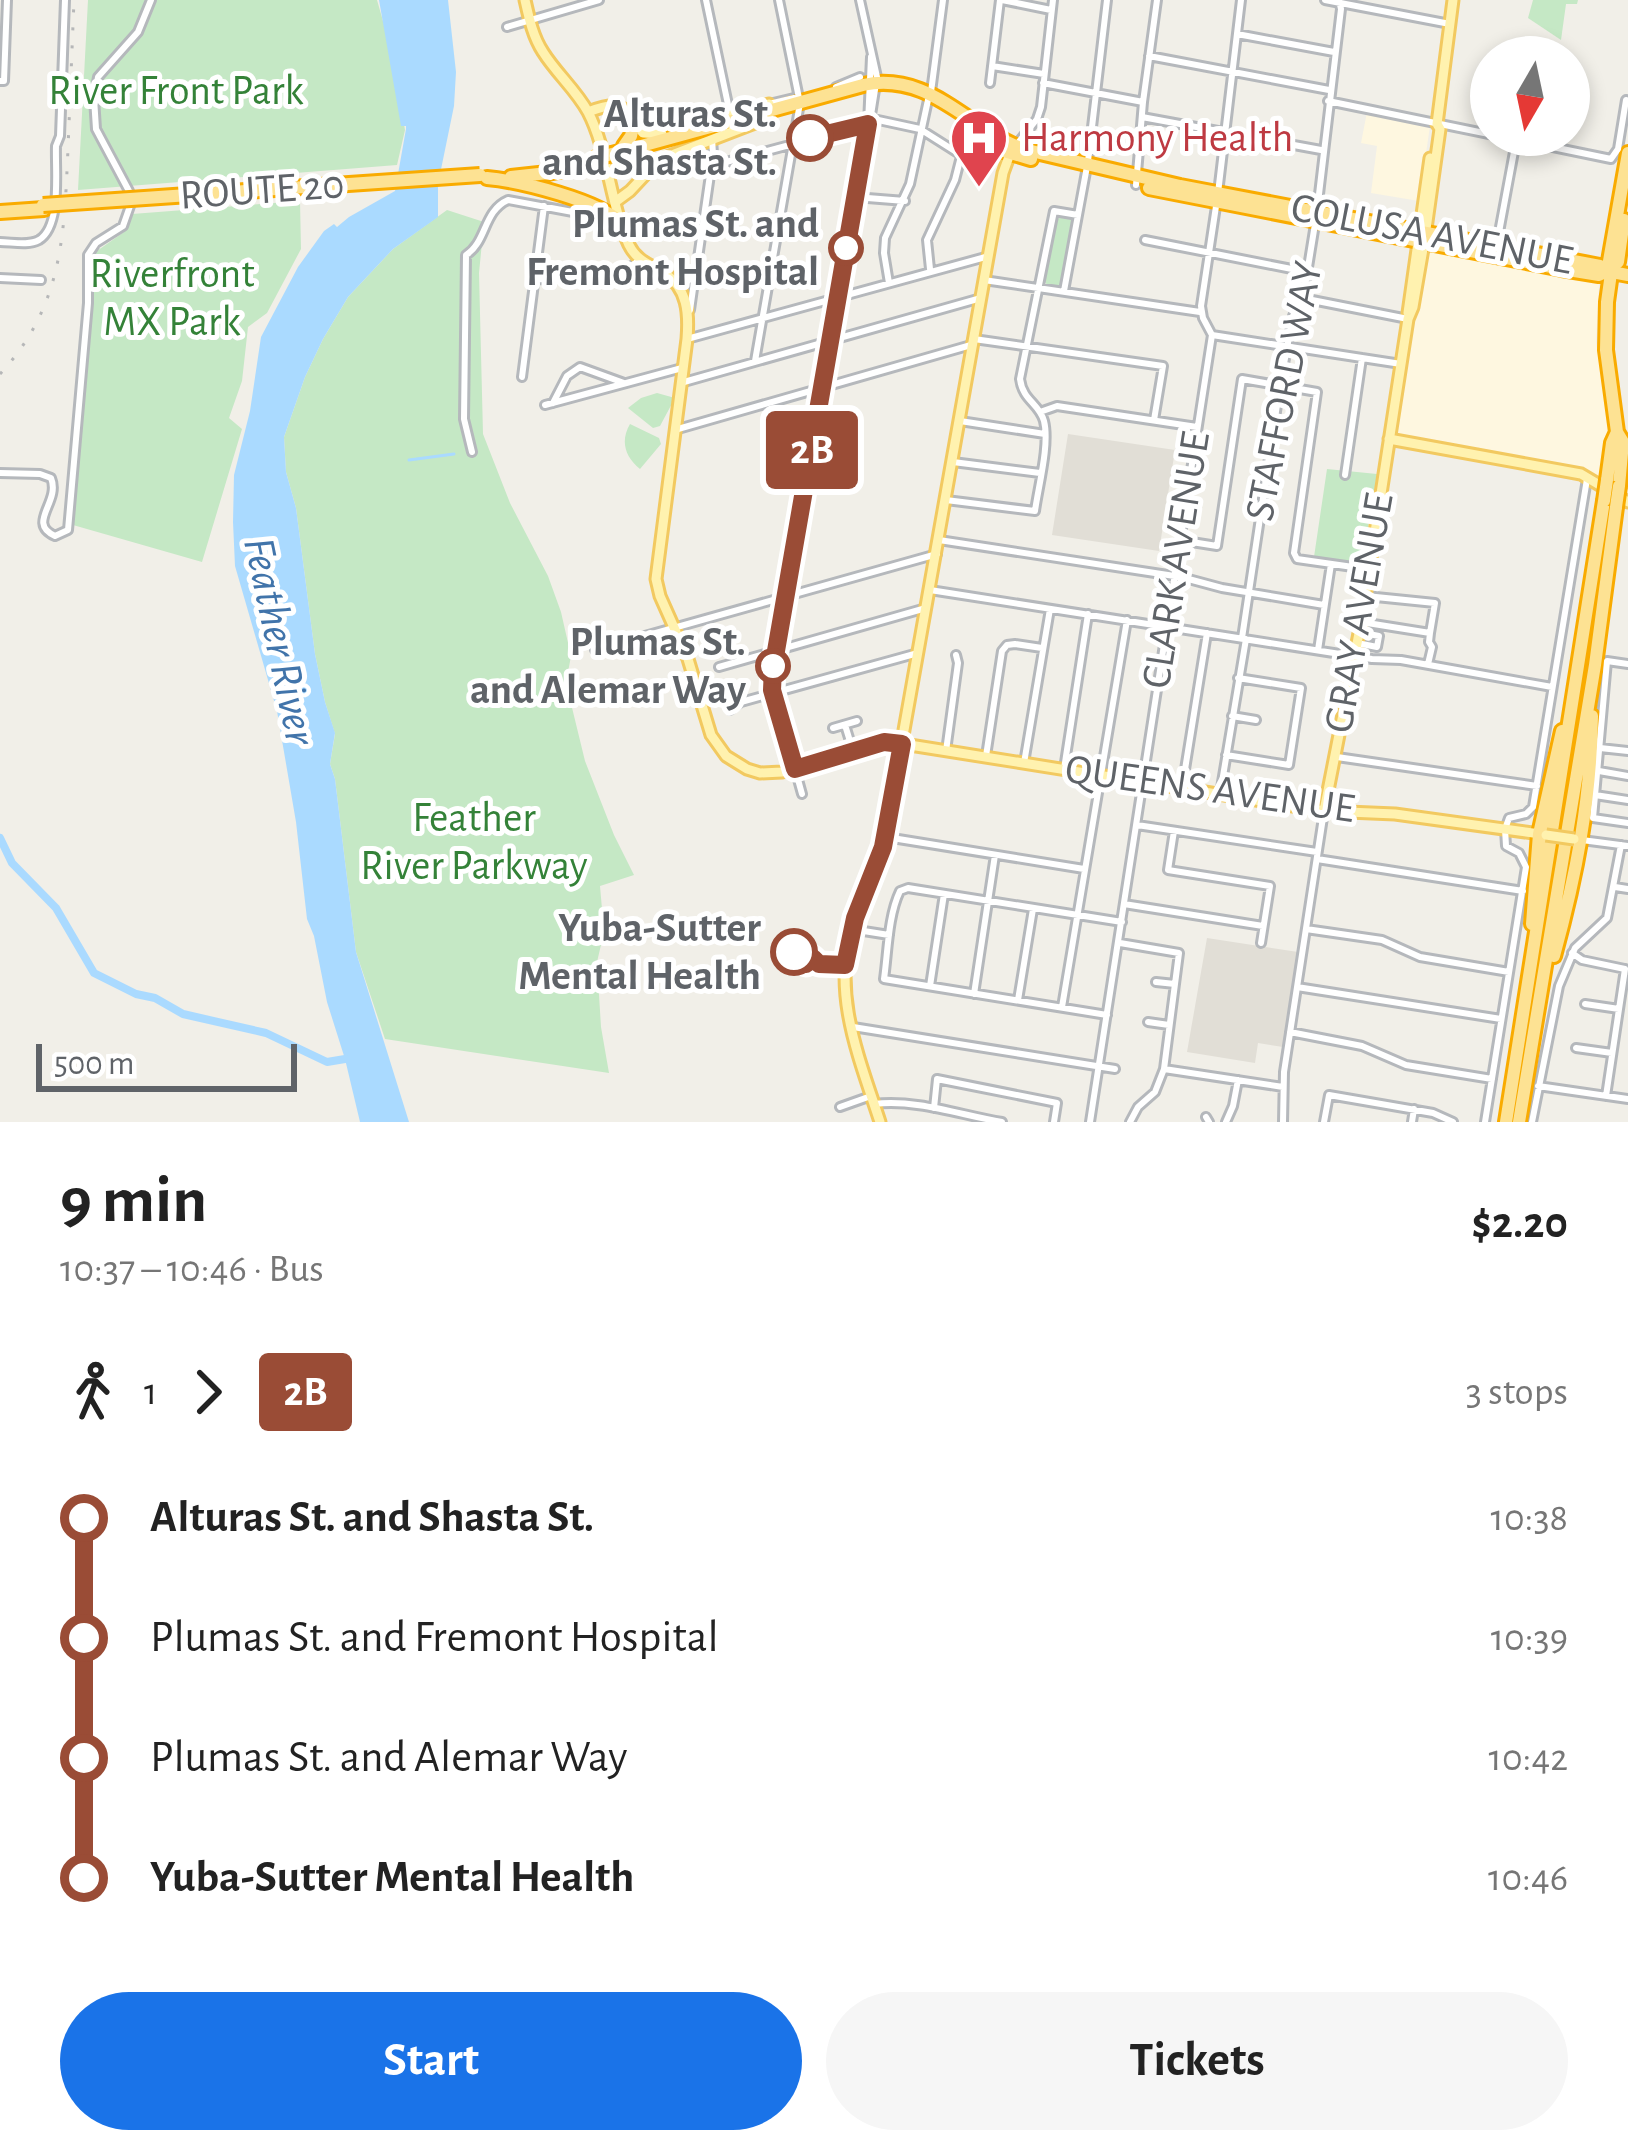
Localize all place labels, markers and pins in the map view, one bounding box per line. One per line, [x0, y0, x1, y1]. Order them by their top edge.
place label: Alturas St. and Shasta St. [542, 93, 777, 183]
hospital icon: Harmony Health [948, 107, 1010, 189]
marker: Alturas St. and Shasta St. [788, 116, 832, 160]
place label: Harmony Health [1021, 117, 1293, 159]
place label: Plumas St. and Fremont Hospital [526, 203, 819, 293]
marker: Plumas St. and Fremont Hospital [830, 232, 862, 264]
place label: Plumas St. and Alemar Way [470, 621, 746, 711]
marker: Plumas St. and Alemar Way [757, 650, 789, 682]
place label: Yuba-Sutter Mental Health [518, 907, 761, 997]
marker: Yuba-Sutter Mental Health [772, 930, 816, 974]

